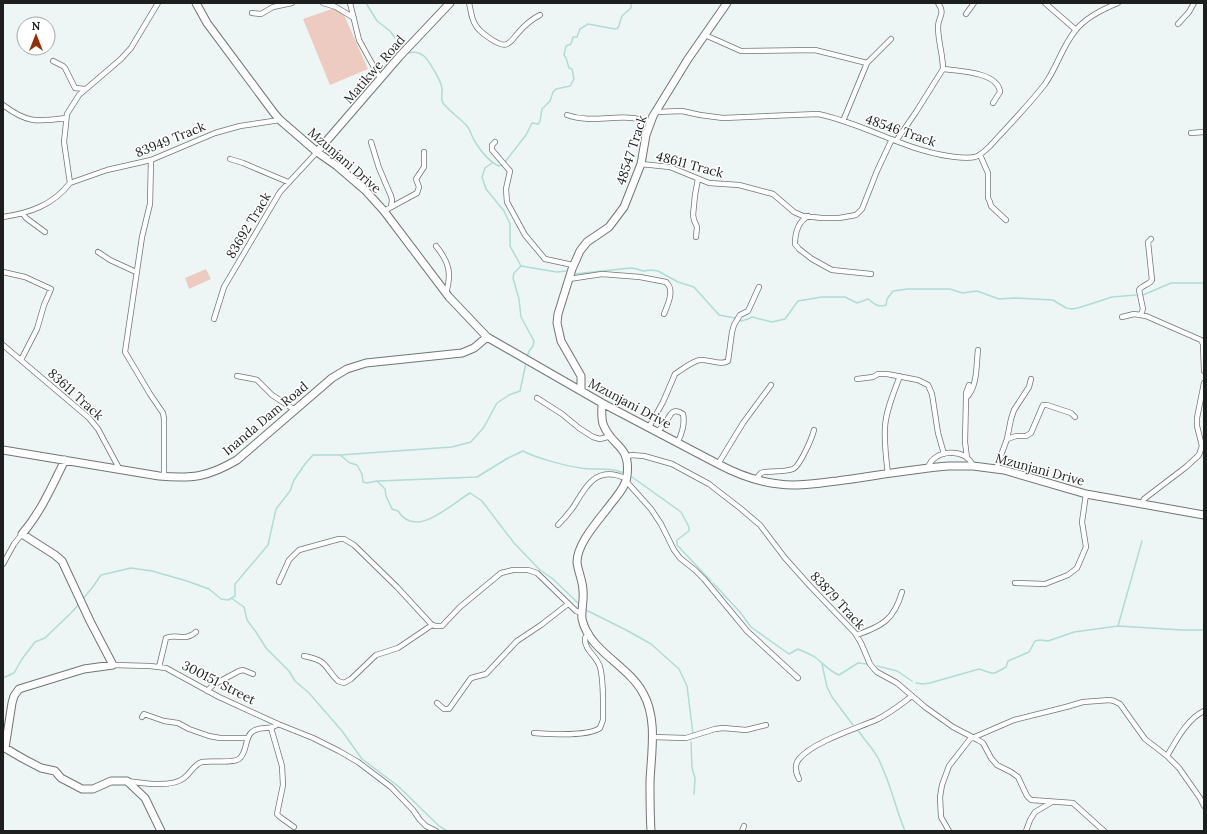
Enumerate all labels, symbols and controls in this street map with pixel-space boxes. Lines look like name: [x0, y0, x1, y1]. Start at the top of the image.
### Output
north arrow: [16, 16, 56, 56]
text: N: [32, 19, 41, 33]
street label: Matikwe Road: [340, 31, 409, 107]
street label: 48546 Track: [863, 110, 938, 151]
street label: 48547 Track: [612, 113, 651, 187]
street label: 83949 Track: [133, 118, 208, 161]
street label: Mzunjani Drive: [304, 124, 385, 197]
street label: 48611 Track: [654, 147, 725, 182]
street label: 83692 Track: [222, 189, 275, 261]
street label: 83611 Track: [44, 365, 107, 424]
street label: Mzunjani Drive: [585, 374, 674, 432]
street label: Inanda Dam Road: [219, 378, 312, 459]
street label: Mzunjani Drive: [993, 449, 1086, 490]
street label: 83879 Track: [807, 568, 869, 633]
street label: 300151 Street: [179, 657, 258, 708]

